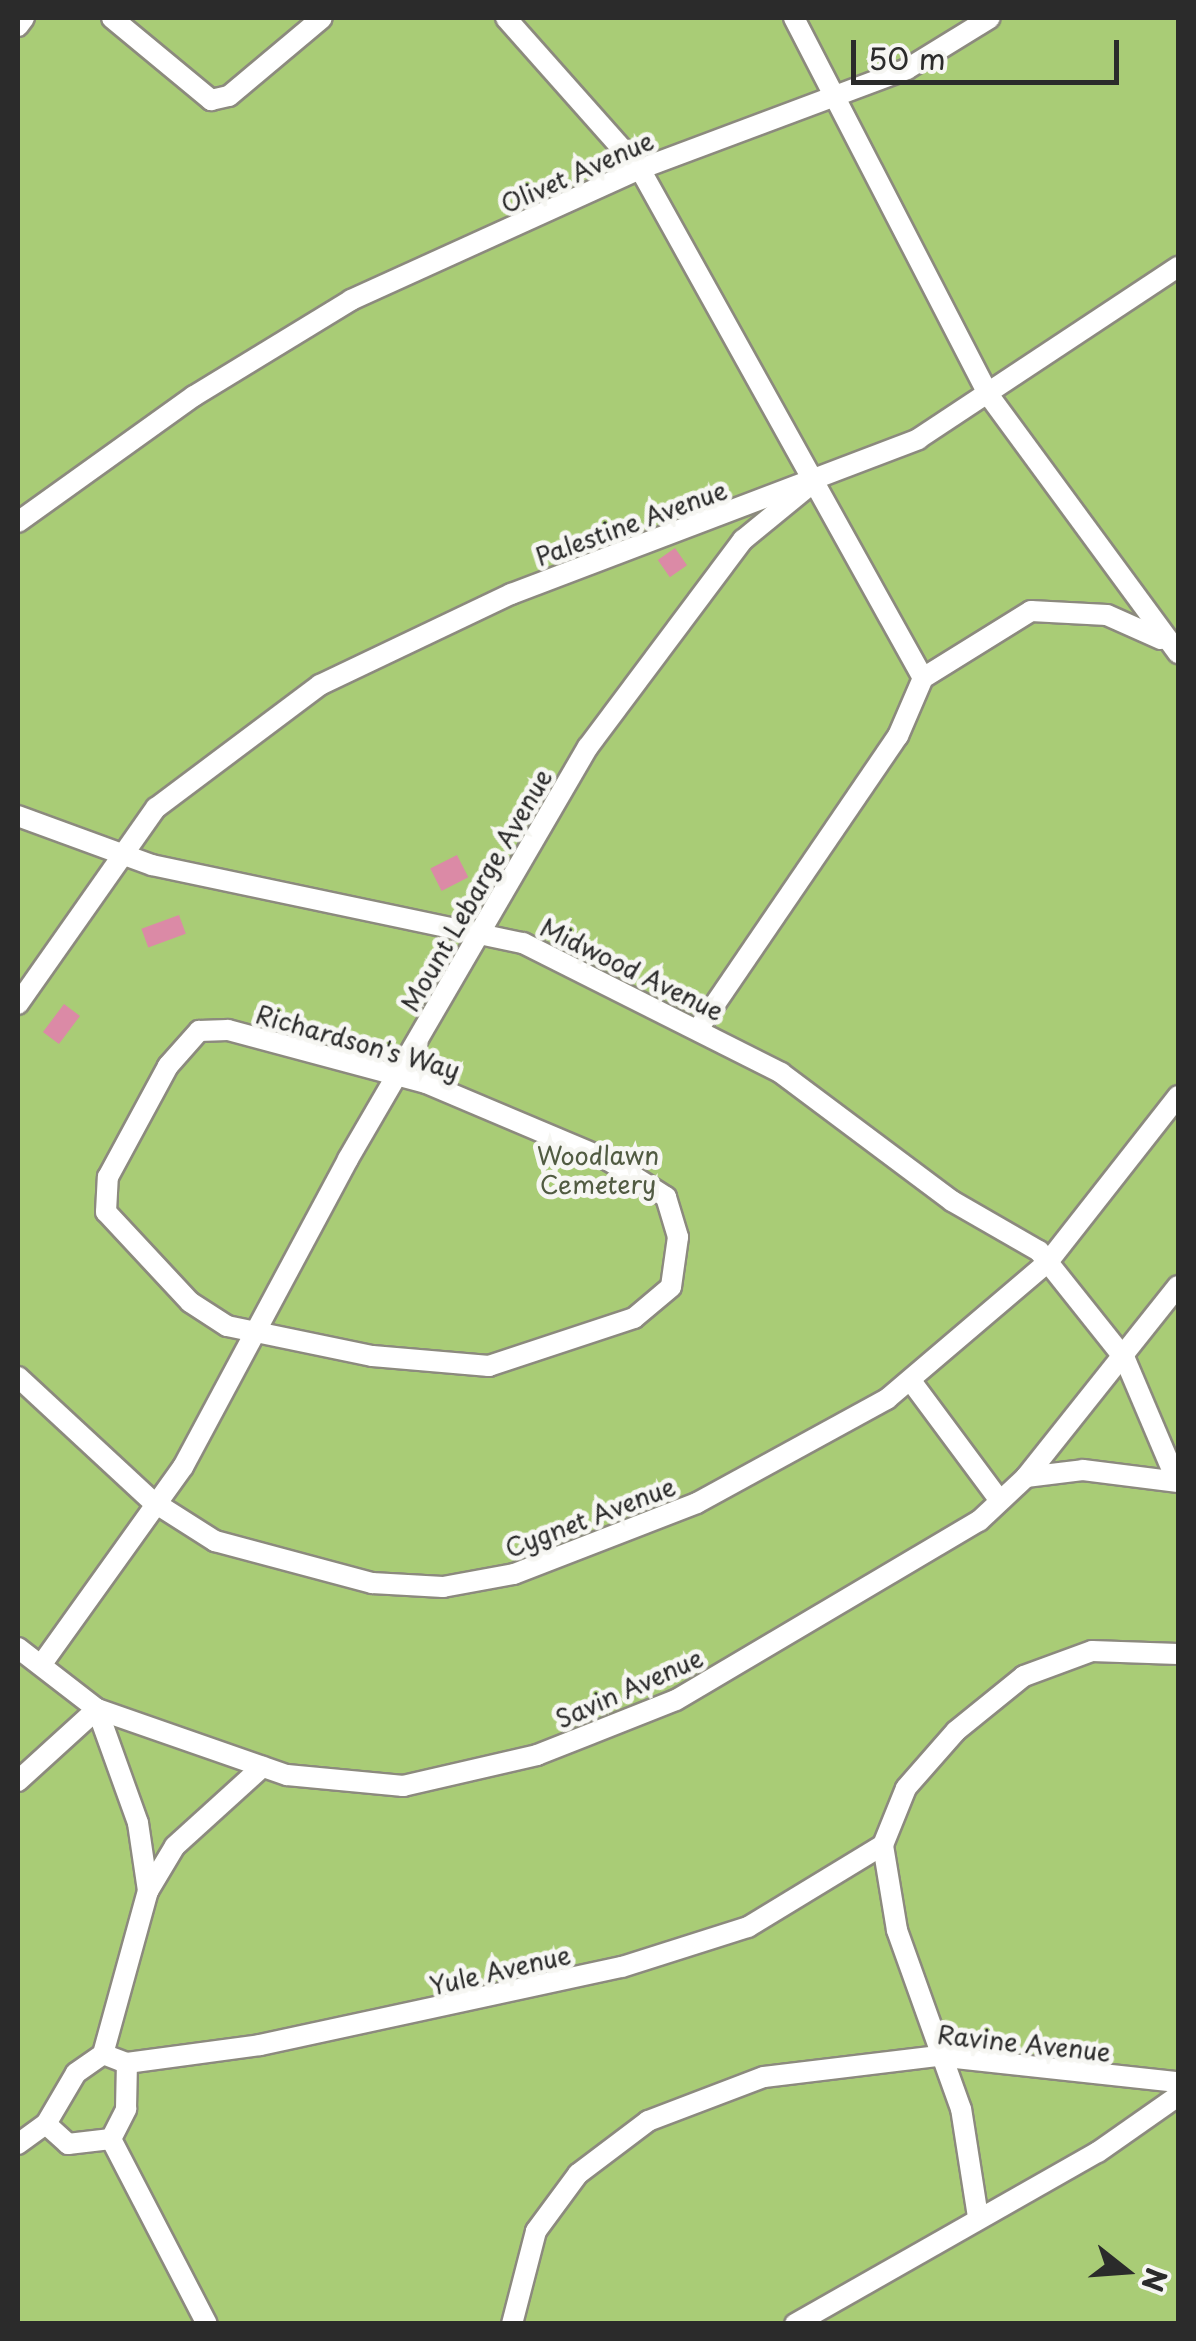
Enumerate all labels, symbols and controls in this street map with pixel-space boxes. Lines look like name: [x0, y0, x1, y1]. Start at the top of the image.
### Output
scale bar: [856, 20, 1124, 82]
text: 50 m: [868, 35, 946, 80]
street label: Olivet Avenue: [496, 125, 658, 219]
street label: Palestine Avenue: [531, 474, 731, 572]
street label: Mount Lebarge Avenue: [394, 764, 558, 1016]
street label: Midwood Avenue: [535, 912, 729, 1026]
street label: Richardson's Way: [252, 998, 464, 1086]
park label: Woodlawn Cemetery: [537, 1141, 659, 1200]
street label: Cygnet Avenue: [501, 1471, 679, 1563]
street label: Savin Avenue: [551, 1642, 707, 1734]
street label: Yule Avenue: [427, 1939, 573, 2001]
street label: Ravine Avenue: [935, 2019, 1113, 2067]
north arrow: [1076, 2221, 1176, 2321]
text: N: [1131, 2263, 1179, 2297]

